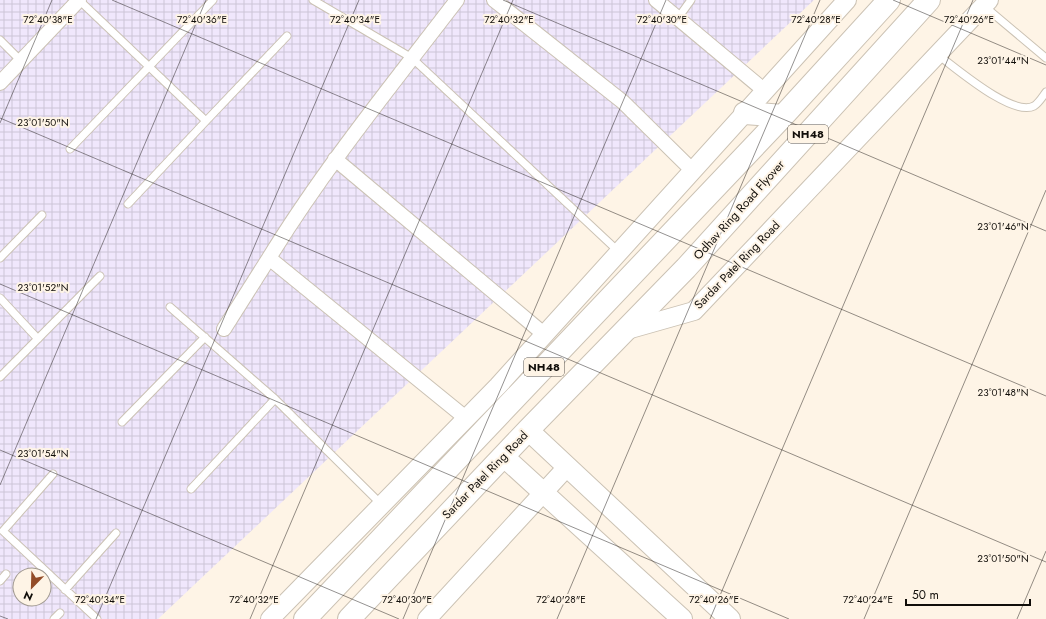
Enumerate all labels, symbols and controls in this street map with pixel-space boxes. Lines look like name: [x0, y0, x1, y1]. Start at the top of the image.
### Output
text: 72°40'38"E: [23, 12, 73, 27]
text: 72°40'36"E: [177, 12, 227, 27]
text: 72°40'34"E: [330, 12, 380, 27]
text: 72°40'32"E: [484, 12, 534, 27]
text: 72°40'30"E: [637, 12, 687, 27]
text: 72°40'28"E: [791, 12, 841, 27]
text: 72°40'26"E: [944, 12, 994, 27]
text: 23°01'44"N: [977, 53, 1029, 68]
text: 23°01'50"N: [17, 115, 69, 130]
road number: NH48: [788, 125, 828, 143]
street label: Odhav Ring Road Flyover: [689, 155, 789, 264]
street label: Sardar Patel Ring Road: [690, 217, 784, 313]
text: 23°01'46"N: [977, 219, 1029, 234]
text: 23°01'52"N: [17, 280, 69, 295]
road number: NH48: [524, 358, 564, 376]
text: 23°01'48"N: [978, 385, 1028, 400]
street label: Sardar Patel Ring Road: [438, 427, 532, 523]
text: 23°01'54"N: [17, 446, 69, 461]
text: 23°01'50"N: [977, 551, 1029, 566]
north arrow: [12, 567, 52, 607]
scale bar: [906, 581, 1030, 607]
text: 50 m: [912, 586, 939, 604]
text: N: [21, 587, 35, 605]
text: 72°40'34"E: [75, 592, 125, 607]
text: 72°40'32"E: [229, 592, 279, 607]
text: 72°40'30"E: [382, 592, 432, 607]
text: 72°40'28"E: [536, 592, 586, 607]
text: 72°40'26"E: [689, 592, 739, 607]
text: 72°40'24"E: [843, 592, 893, 607]

